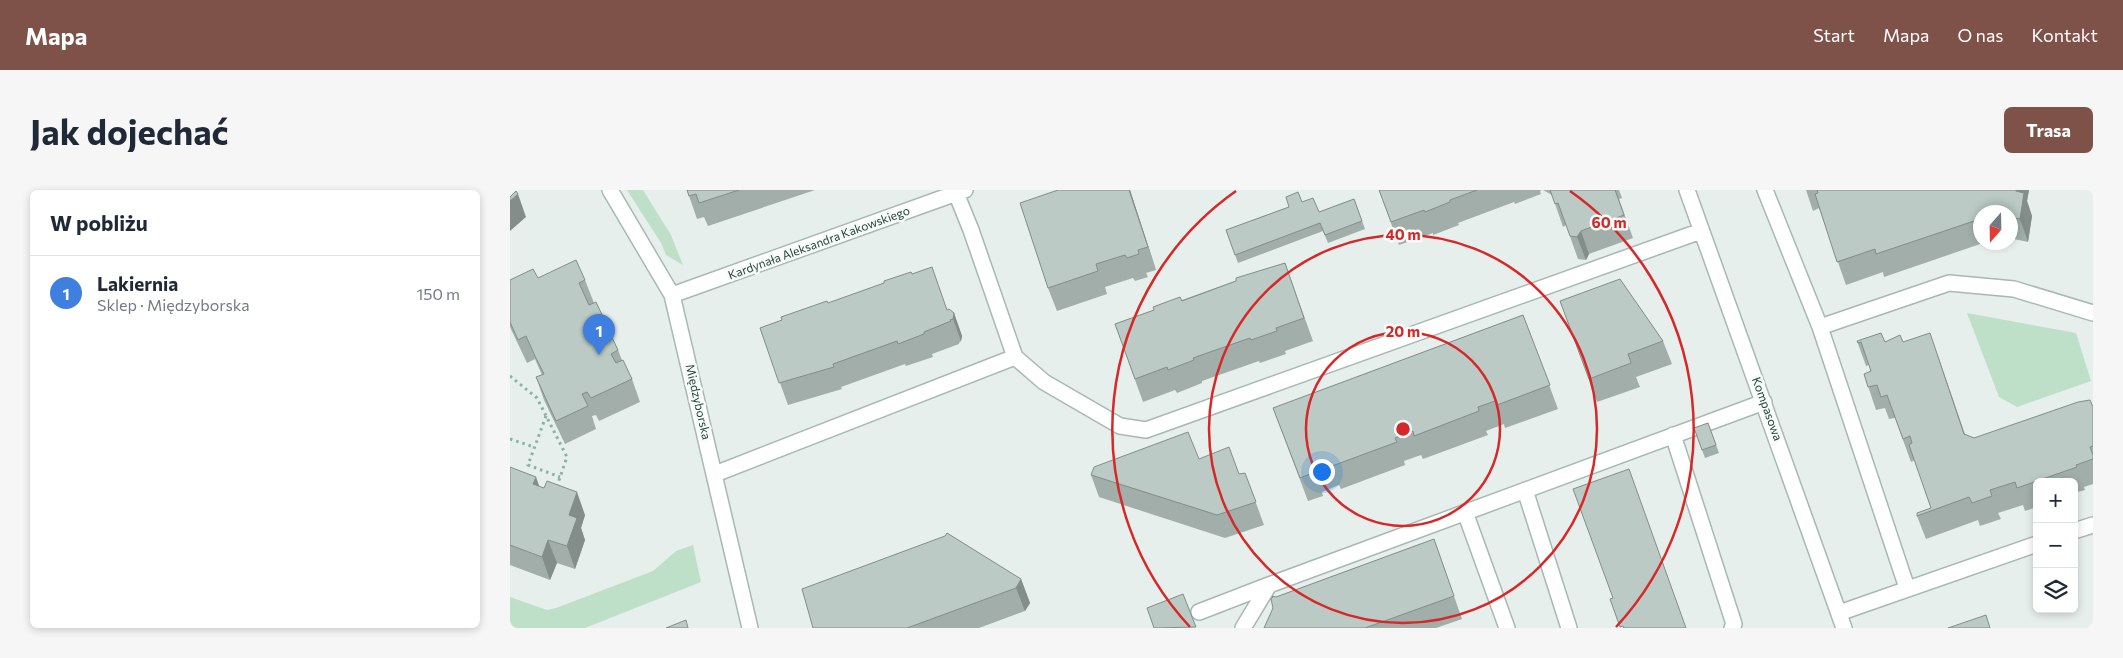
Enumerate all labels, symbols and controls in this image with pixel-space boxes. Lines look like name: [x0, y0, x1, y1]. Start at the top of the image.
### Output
text: Mapa: [25, 21, 87, 50]
text: Start: [1813, 24, 1855, 46]
text: Mapa: [1883, 24, 1929, 46]
text: O nas: [1957, 24, 2004, 46]
text: Kontakt: [2032, 24, 2098, 46]
button: Trasa: [2004, 107, 2093, 153]
text: Jak dojechać: [30, 109, 229, 152]
street label: Kardynała Aleksandra Kakowskiego: [726, 203, 911, 282]
north arrow: [1973, 205, 2018, 250]
text: W pobliżu: [50, 210, 148, 235]
text: 60 m: [1591, 213, 1627, 231]
text: 40 m: [1385, 225, 1421, 243]
text: Lakiernia: [97, 272, 178, 295]
text: 1: [62, 284, 70, 303]
text: 150 m: [417, 284, 460, 303]
text: Sklep · Międzyborska: [97, 295, 250, 314]
pin: 1: [583, 314, 615, 355]
text: 20 m: [1386, 322, 1420, 340]
street label: Międzyborska: [683, 363, 714, 441]
street label: Kompasowa: [1750, 375, 1786, 442]
centre of rings: [1394, 420, 1412, 438]
your location: [1309, 459, 1335, 485]
map controls: [2033, 478, 2078, 613]
button: +: [2033, 478, 2078, 523]
button: −: [2033, 523, 2078, 568]
button: layers: [2033, 568, 2078, 613]

